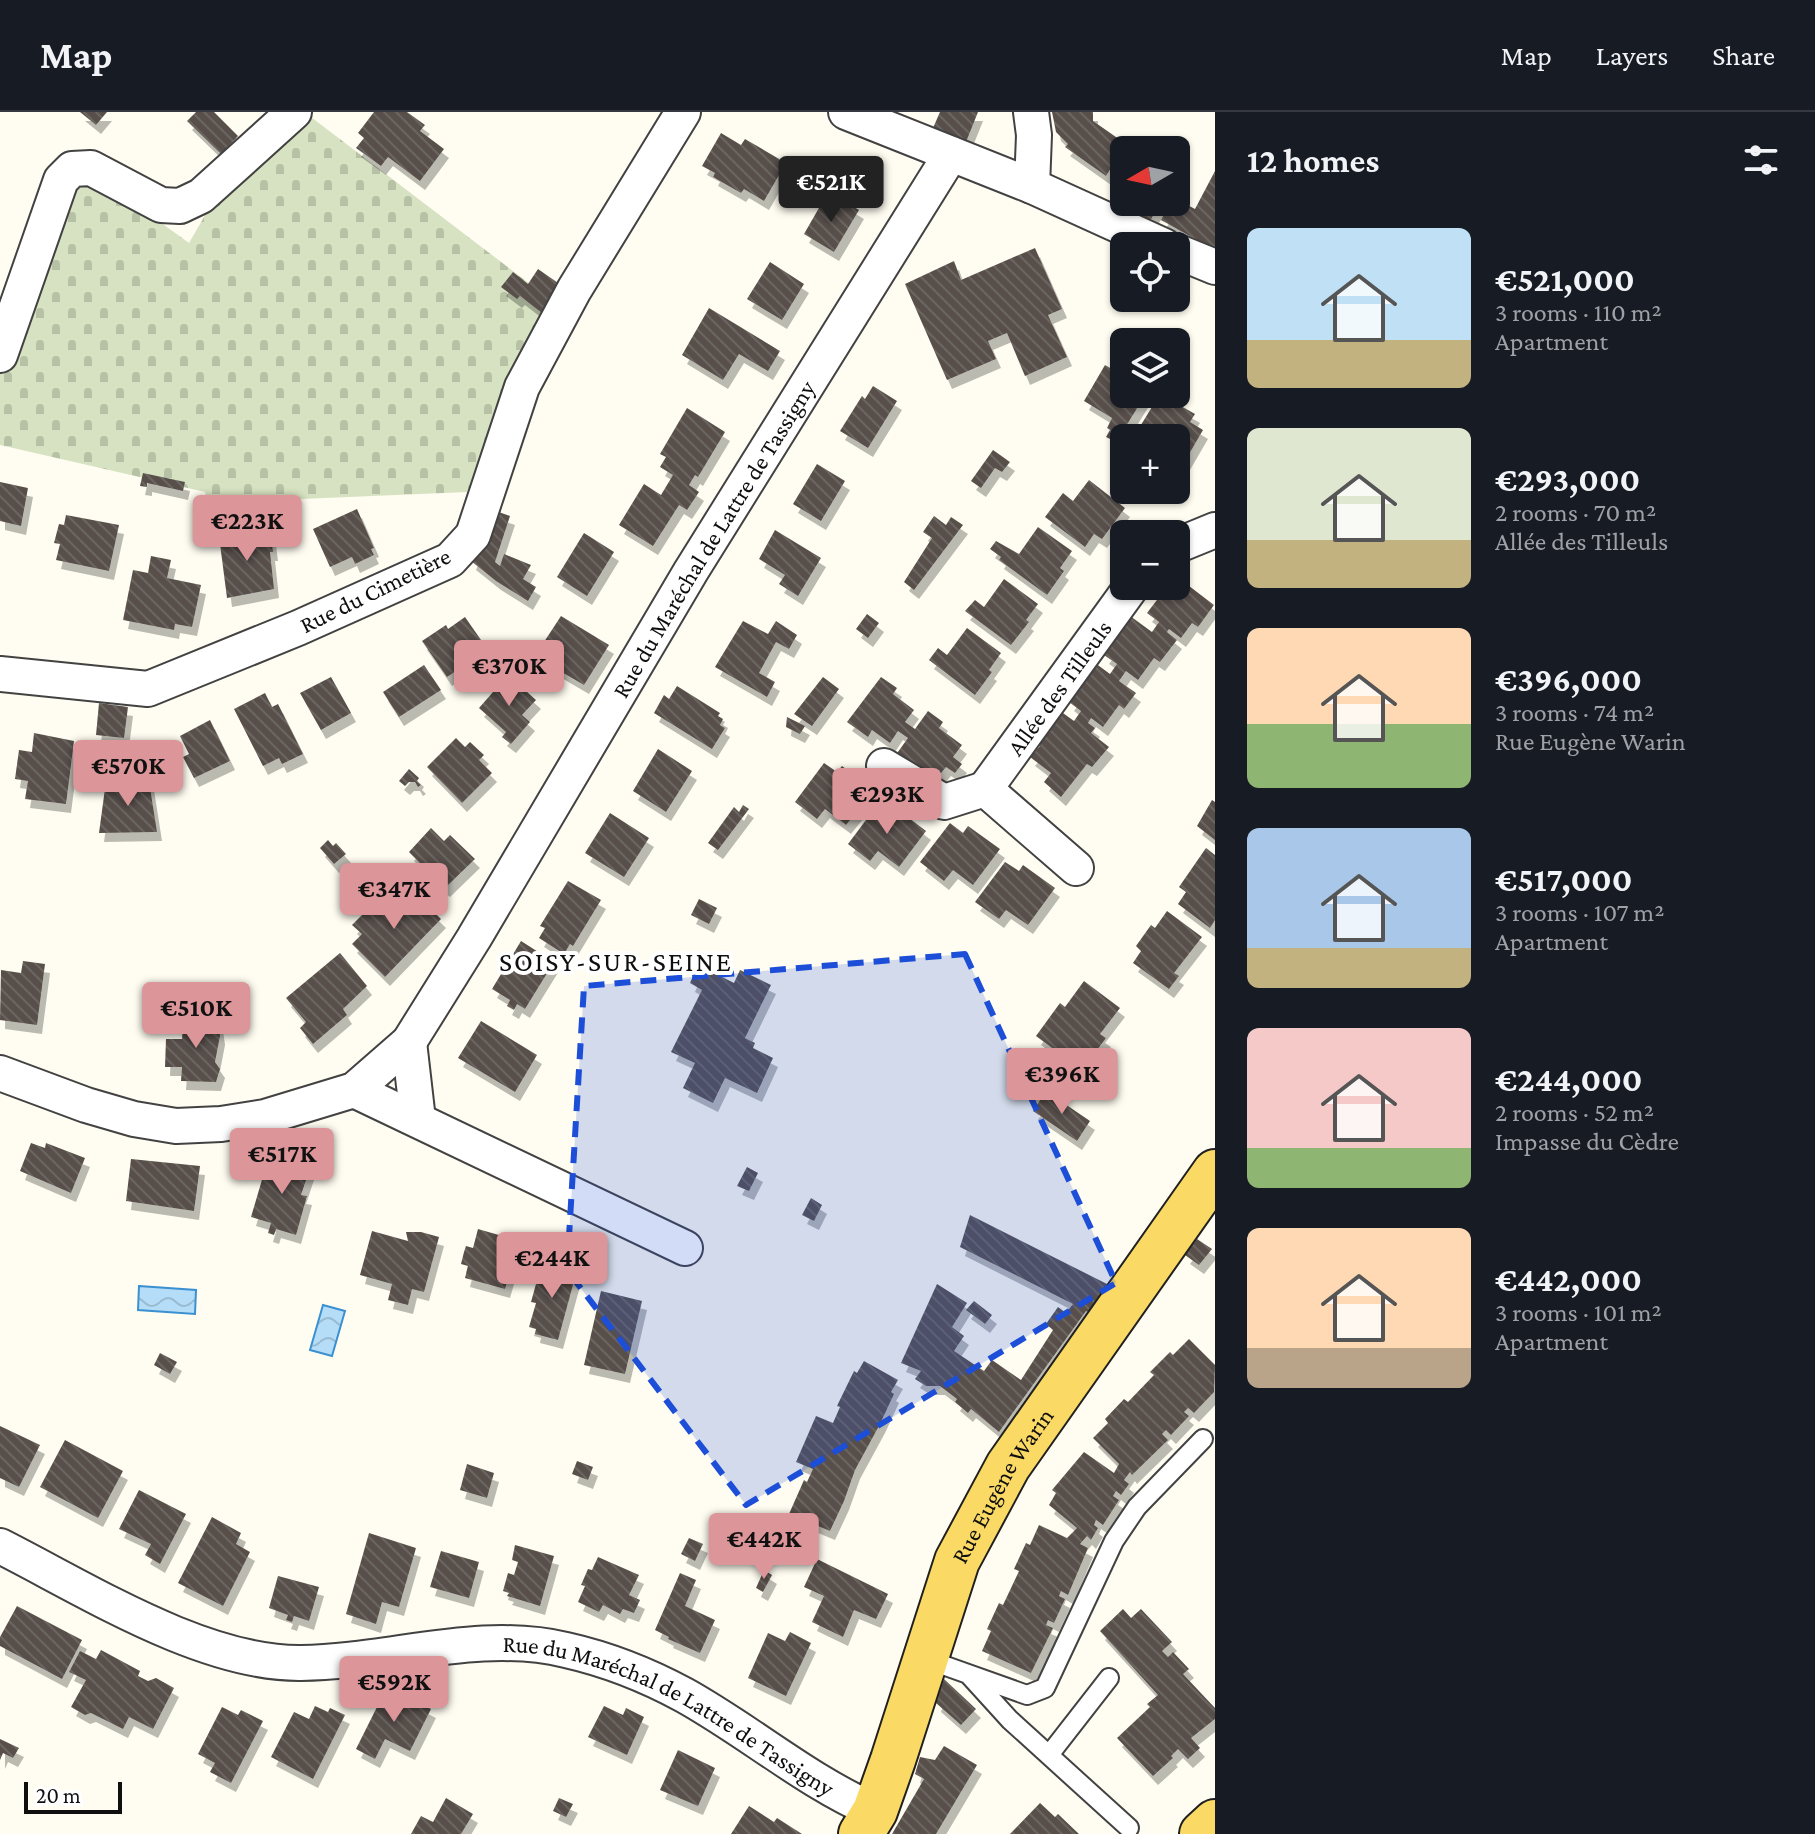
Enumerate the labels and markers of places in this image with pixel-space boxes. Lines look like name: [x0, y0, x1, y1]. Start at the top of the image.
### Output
pin: €521K: [775, 156, 887, 224]
pin: €223K: [191, 495, 303, 563]
pin: €370K: [453, 640, 565, 708]
pin: €570K: [72, 740, 184, 808]
pin: €293K: [831, 768, 943, 836]
pin: €347K: [338, 863, 450, 931]
pin: €510K: [140, 982, 252, 1050]
pin: €396K: [1006, 1048, 1118, 1116]
pin: €517K: [226, 1128, 338, 1196]
pin: €244K: [496, 1232, 608, 1300]
pin: €442K: [708, 1513, 820, 1581]
pin: €592K: [338, 1656, 450, 1724]

